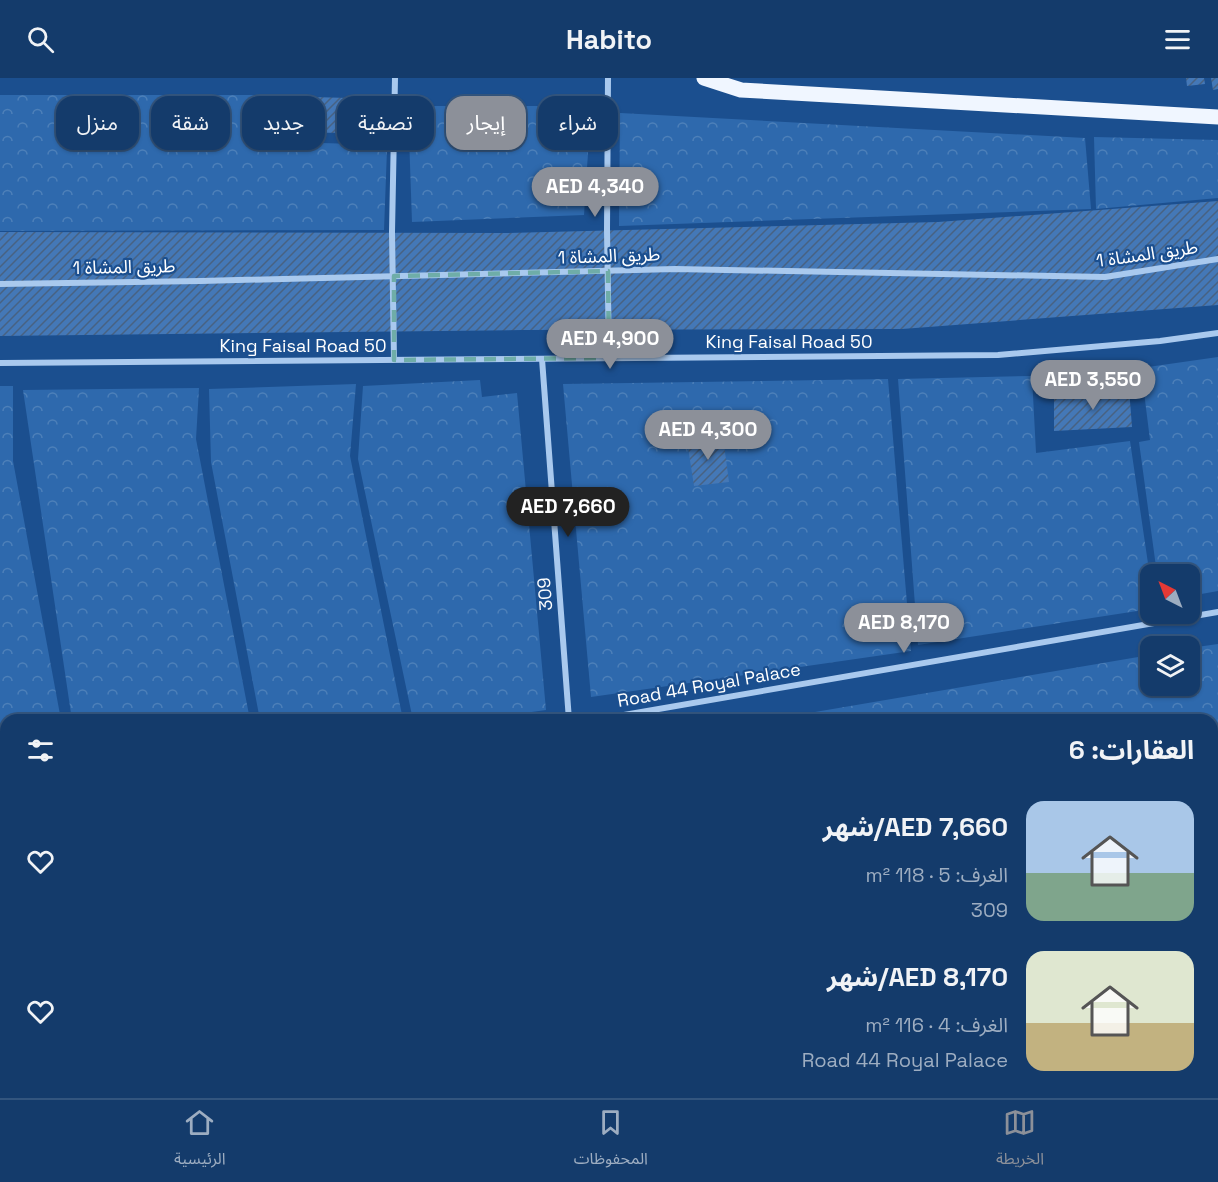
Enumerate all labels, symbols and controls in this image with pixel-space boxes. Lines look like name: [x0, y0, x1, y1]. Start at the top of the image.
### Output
text: Habito: [566, 22, 652, 57]
icon: search: [24, 23, 57, 56]
icon: menu: [1161, 23, 1194, 56]
chip: منزل: [56, 96, 139, 150]
chip: شقة: [151, 96, 230, 150]
chip: جديد: [242, 96, 325, 150]
chip: تصفية: [337, 96, 434, 150]
chip: إيجار: [446, 96, 526, 150]
chip: شراء: [538, 96, 618, 150]
pin: AED 4,340: [526, 167, 664, 218]
text: AED 4,340: [546, 173, 644, 199]
street label: طريق المشاة 1: [1094, 235, 1199, 272]
street label: طريق المشاة 1: [557, 242, 661, 269]
street label: طريق المشاة 1: [72, 254, 176, 279]
pin: AED 4,900: [541, 319, 679, 370]
text: AED 4,900: [561, 325, 660, 351]
street label: King Faisal Road 50: [706, 330, 872, 353]
street label: King Faisal Road 50: [220, 334, 386, 357]
pin: AED 3,550: [1024, 360, 1162, 411]
text: AED 3,550: [1044, 366, 1142, 392]
pin: AED 4,300: [639, 410, 777, 461]
text: AED 4,300: [659, 416, 757, 442]
pin: AED 7,660: [499, 487, 637, 538]
text: AED 7,660: [520, 493, 616, 519]
north arrow: [1140, 564, 1200, 624]
map controls: [1140, 564, 1200, 696]
street label: 309: [532, 577, 557, 612]
pin: AED 8,170: [835, 603, 973, 654]
text: AED 8,170: [858, 609, 950, 635]
button: layers: [1140, 636, 1200, 696]
street label: Road 44 Royal Palace: [615, 657, 802, 712]
text: العقارات: 6: [1069, 733, 1194, 767]
icon: filters: [24, 734, 57, 767]
text: AED 7,660/شهر: [823, 810, 1008, 844]
icon: home: [1074, 825, 1146, 897]
icon: heart: [24, 845, 57, 878]
text: الغرف: 5 · 118 m²: [866, 862, 1008, 888]
text: 309: [971, 897, 1008, 923]
text: AED 8,170/شهر: [827, 960, 1008, 994]
icon: home: [1074, 975, 1146, 1047]
icon: heart: [24, 995, 57, 1028]
text: الغرف: 4 · 116 m²: [865, 1012, 1008, 1038]
text: Road 44 Royal Palace: [802, 1047, 1008, 1073]
tab: الرئيسية: [174, 1106, 226, 1176]
tab: المحفوظات: [574, 1106, 648, 1176]
tab: الخريطة: [996, 1106, 1044, 1176]

